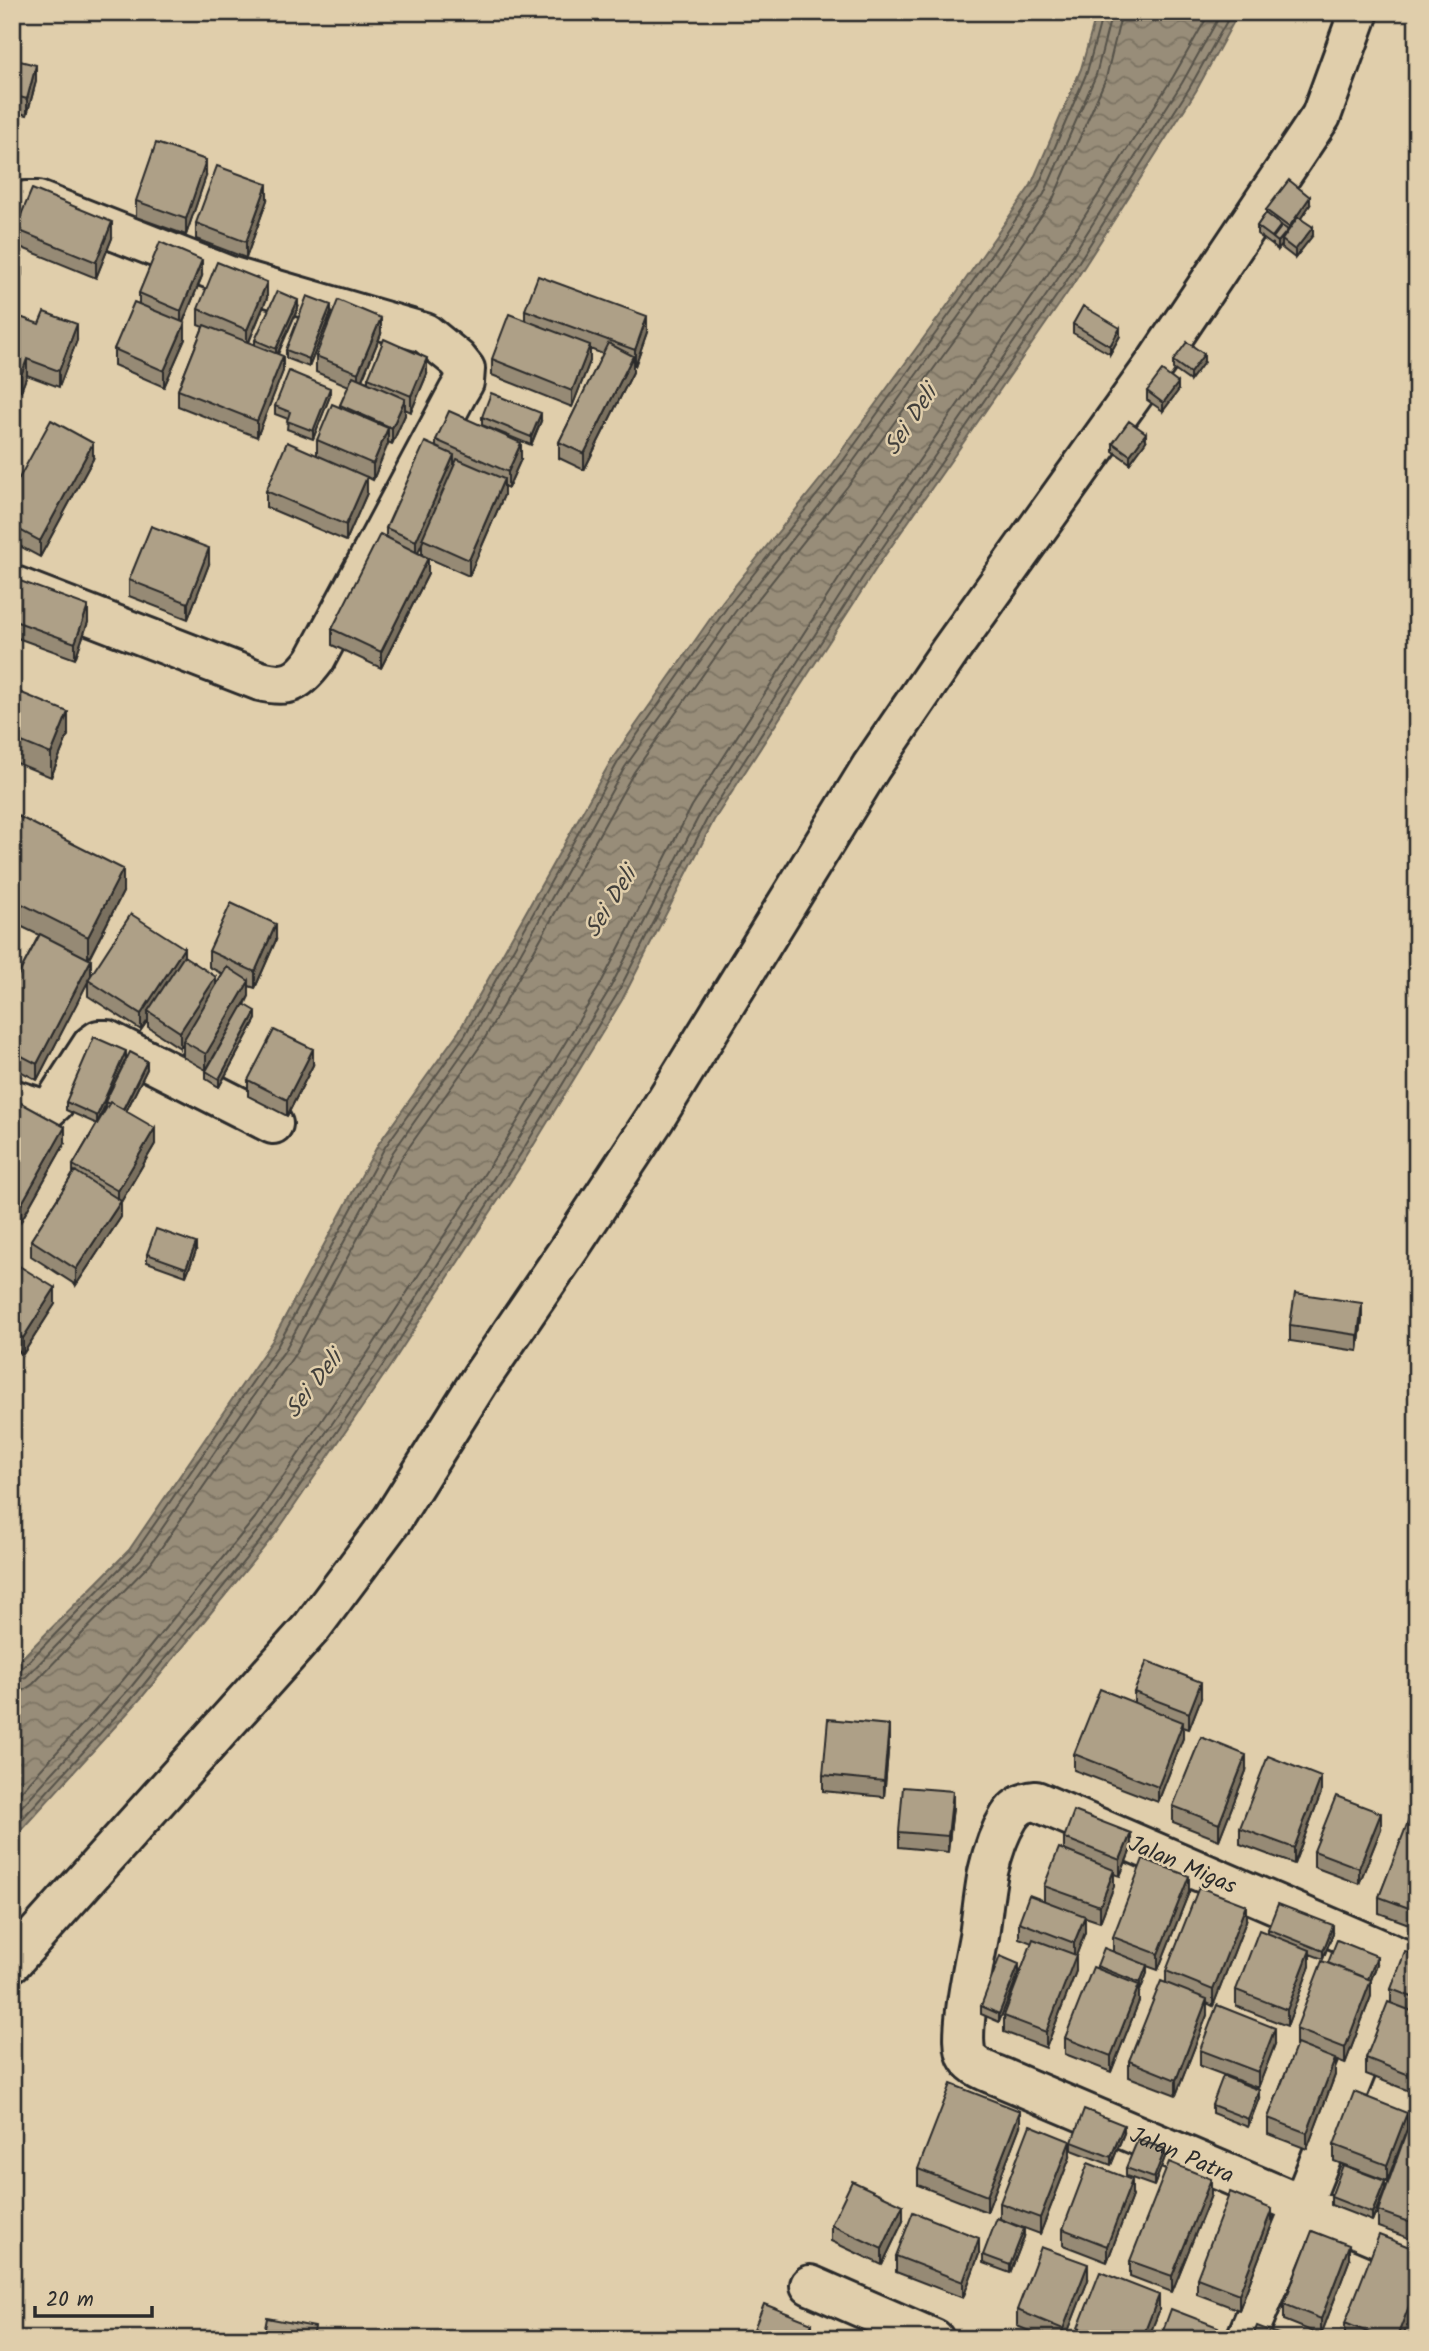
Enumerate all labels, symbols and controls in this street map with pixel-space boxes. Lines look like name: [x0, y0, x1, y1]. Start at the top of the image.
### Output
water label: Sei Deli: [874, 374, 951, 464]
water label: Sei Deli: [574, 855, 651, 946]
water label: Sei Deli: [275, 1339, 356, 1427]
street label: Jalan Migas: [1122, 1827, 1242, 1905]
street label: Jalan Patra: [1124, 2118, 1239, 2194]
scale bar: [35, 2274, 152, 2318]
text: 20 m: [46, 2284, 94, 2317]

